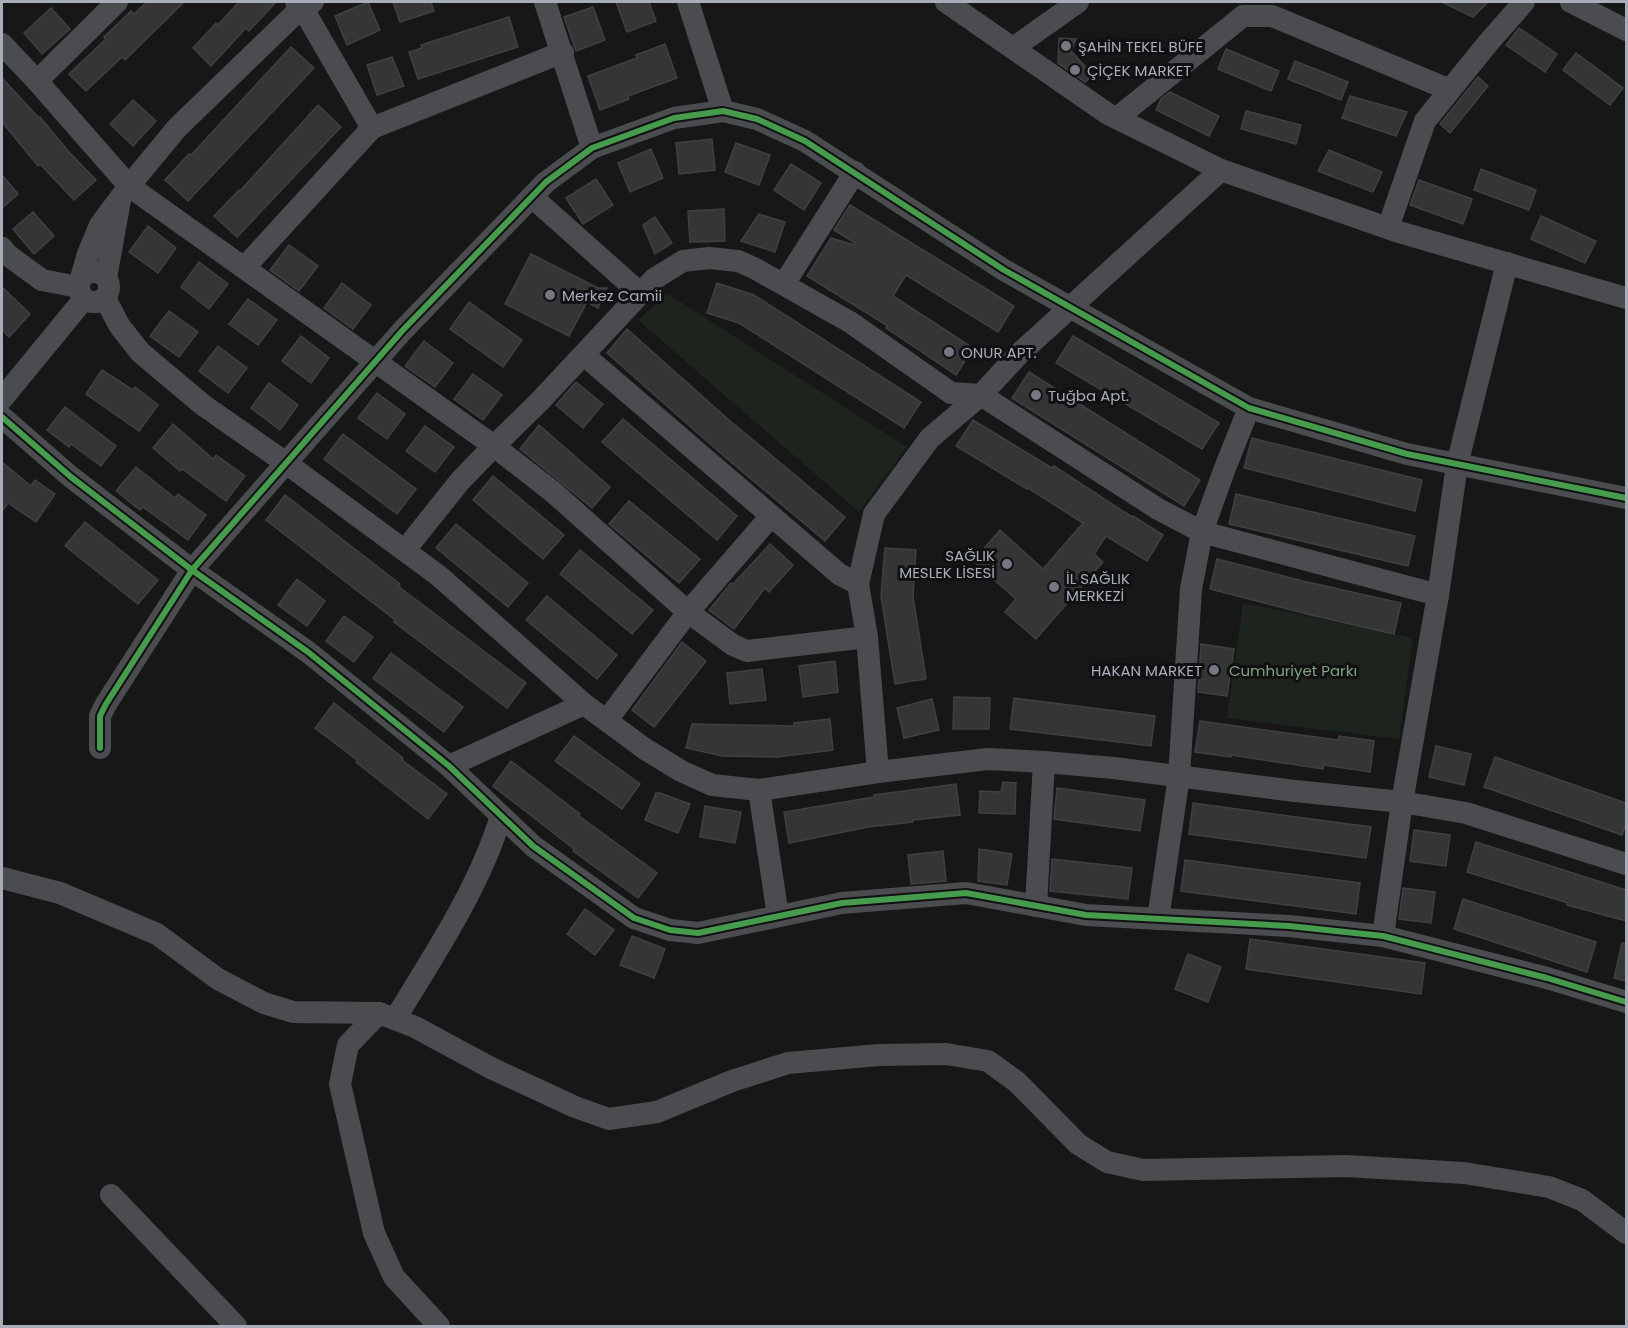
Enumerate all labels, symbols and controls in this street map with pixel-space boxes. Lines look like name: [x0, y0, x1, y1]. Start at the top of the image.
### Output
place label: ŞAHİN TEKEL BÜFE: [1078, 36, 1203, 57]
marker: ŞAHİN TEKEL BÜFE: [1059, 39, 1073, 53]
place label: ÇİÇEK MARKET: [1087, 60, 1191, 81]
marker: ÇİÇEK MARKET: [1068, 63, 1082, 77]
place label: Merkez Camii: [562, 285, 662, 306]
marker: Merkez Camii: [543, 288, 557, 302]
place label: ONUR APT.: [961, 342, 1037, 363]
marker: ONUR APT.: [942, 345, 956, 359]
place label: Tuğba Apt.: [1048, 385, 1129, 406]
marker: Tuğba Apt.: [1029, 388, 1043, 402]
place label: SAĞLIK MESLEK LİSESİ: [899, 545, 995, 583]
marker: SAĞLIK MESLEK LİSESİ: [1000, 557, 1014, 571]
place label: İL SAĞLIK MERKEZİ: [1066, 568, 1130, 606]
marker: İL SAĞLIK MERKEZİ: [1047, 580, 1061, 594]
place label: HAKAN MARKET: [1091, 660, 1202, 681]
park label: Cumhuriyet Parkı: [1229, 660, 1357, 681]
marker: HAKAN MARKET: [1207, 663, 1221, 677]

